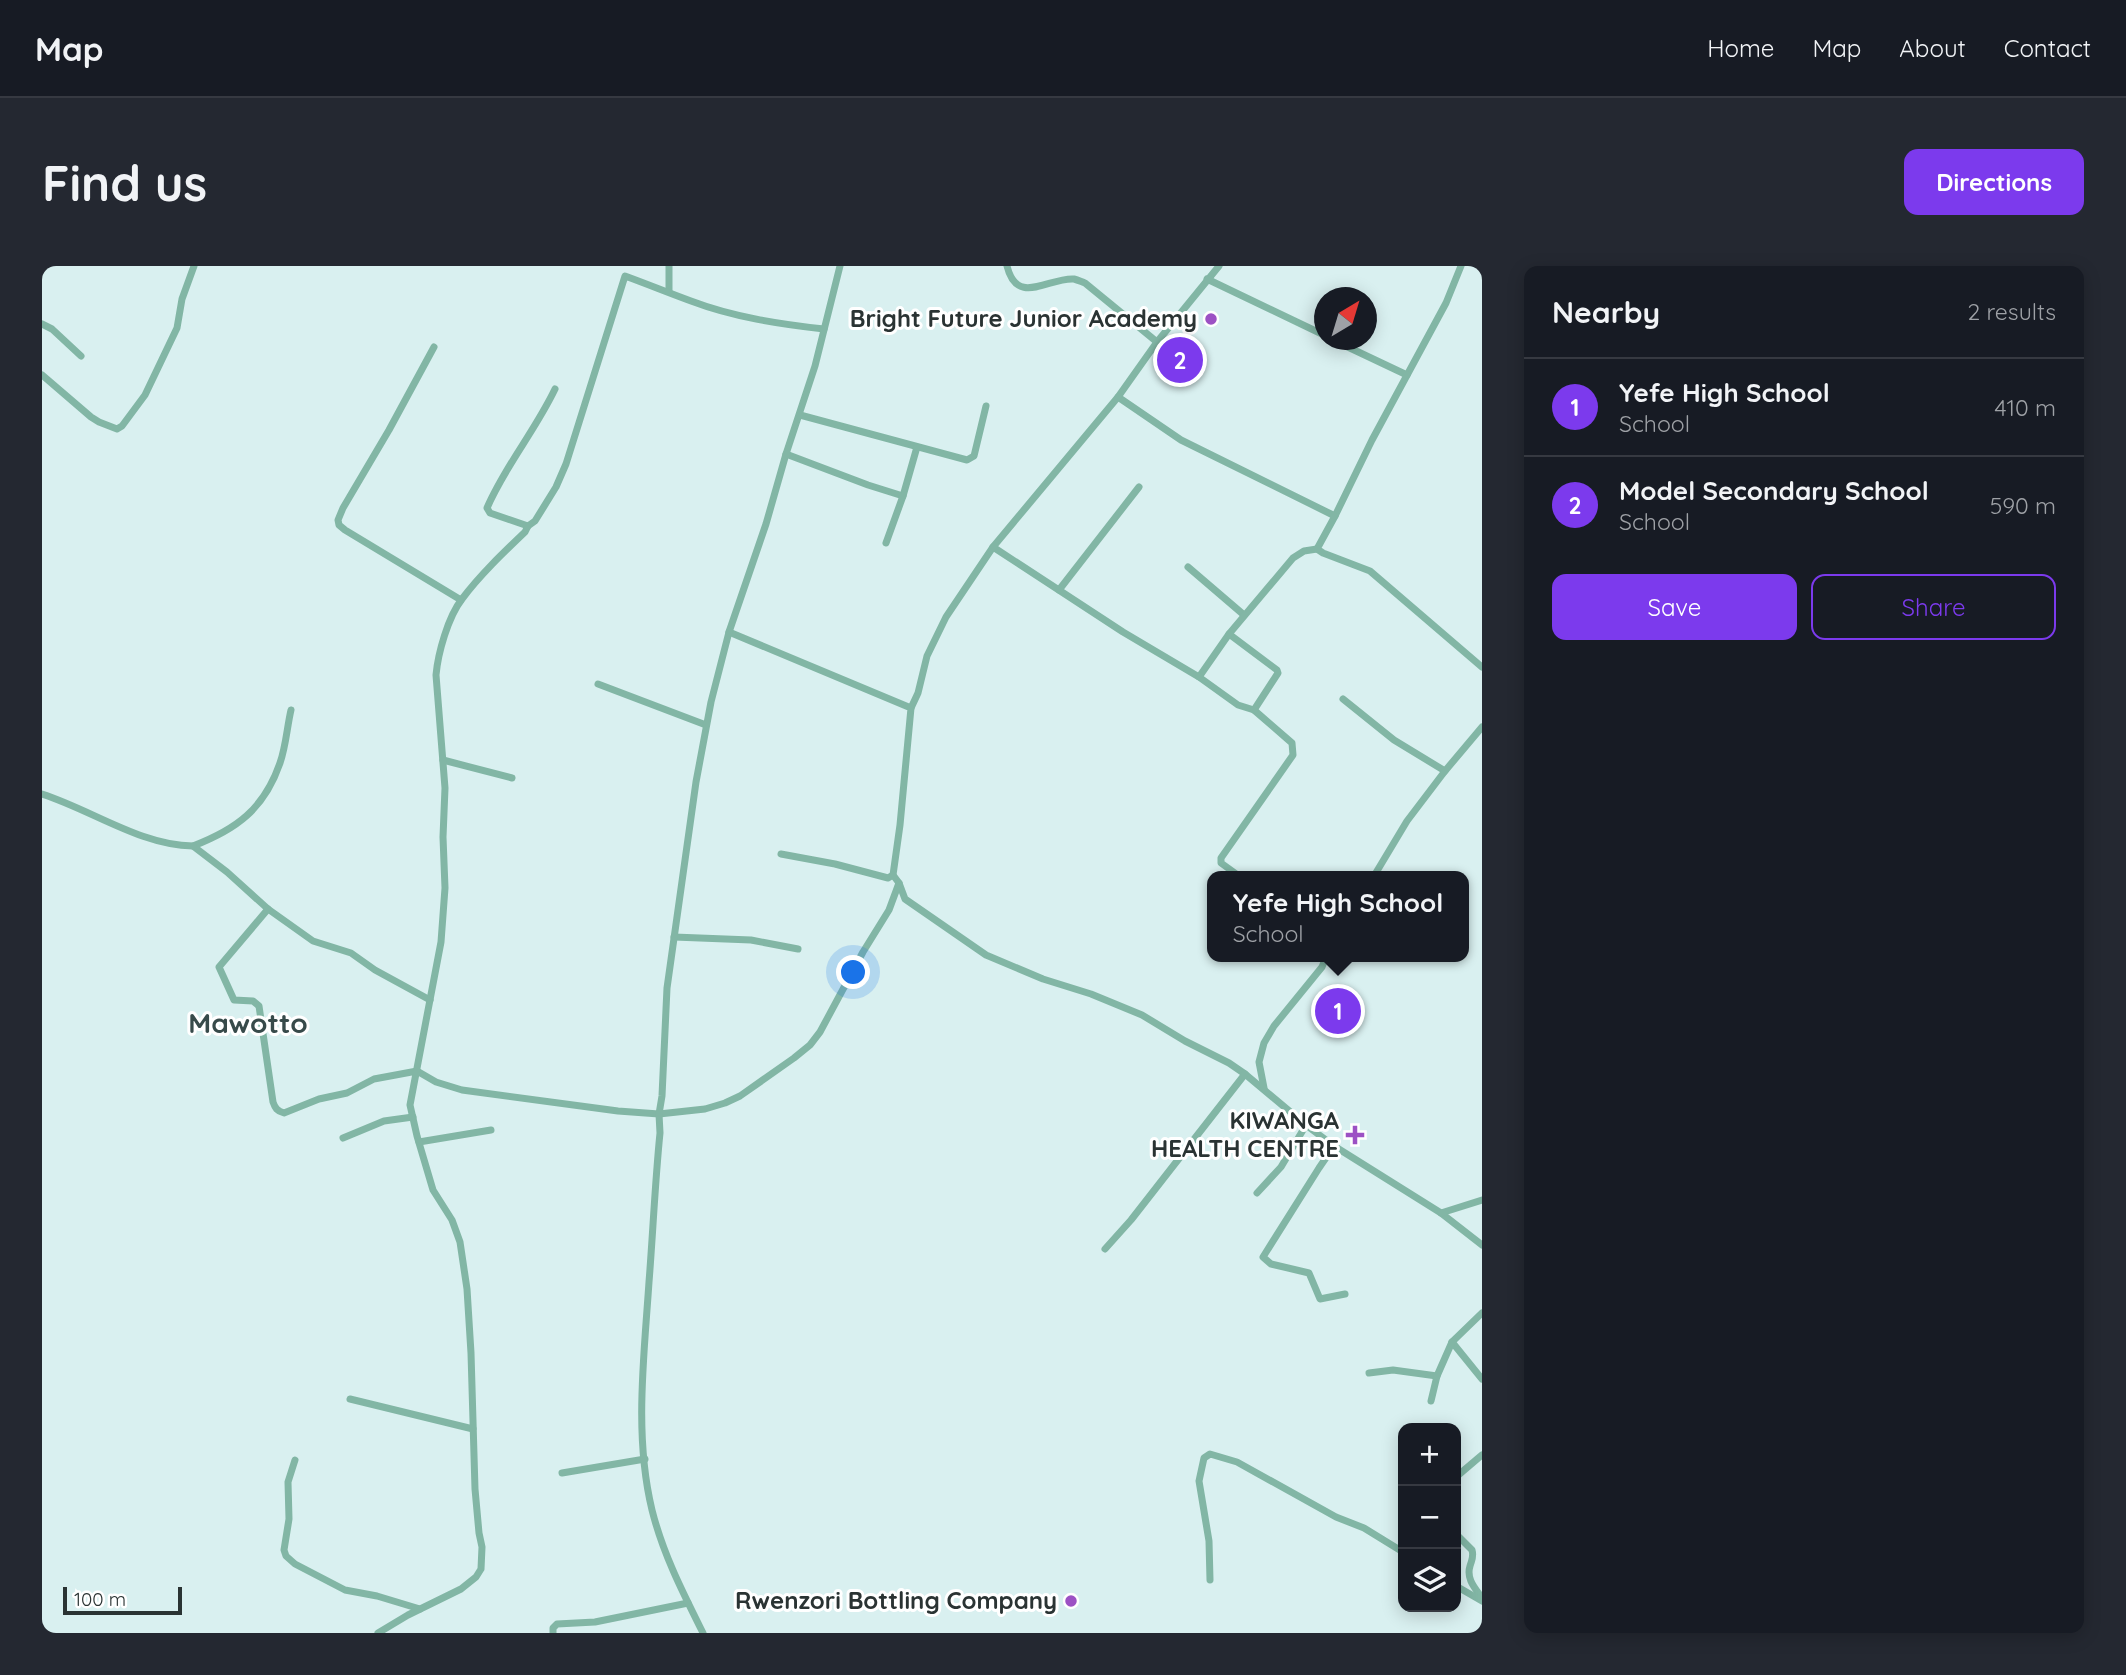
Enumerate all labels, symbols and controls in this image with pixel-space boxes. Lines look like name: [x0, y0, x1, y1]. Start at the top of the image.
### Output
text: Map: [35, 28, 103, 69]
text: Home: [1707, 33, 1774, 63]
text: Map: [1812, 33, 1861, 63]
text: About: [1899, 33, 1966, 63]
text: Contact: [2004, 33, 2091, 63]
button: Directions: [1904, 149, 2084, 215]
text: Find us: [42, 152, 207, 213]
north arrow: [1314, 287, 1377, 350]
text: Nearby: [1552, 293, 1660, 331]
text: 2 results: [1967, 297, 2056, 326]
place label: Bright Future Junior Academy: [850, 303, 1197, 333]
marker: Bright Future Junior Academy: [1203, 311, 1219, 327]
pin: 2: [1157, 334, 1203, 386]
text: Yefe High School: [1619, 376, 1830, 409]
text: 1: [1571, 393, 1579, 422]
text: 410 m: [1995, 393, 2056, 422]
text: School: [1619, 409, 1690, 438]
text: Model Secondary School: [1619, 474, 1929, 507]
text: 2: [1568, 491, 1582, 520]
text: 590 m: [1990, 491, 2056, 520]
text: School: [1619, 507, 1690, 536]
button: Save: [1552, 574, 1797, 640]
button: Share: [1811, 574, 2056, 640]
popup: [1207, 871, 1469, 962]
text: Yefe High School: [1233, 886, 1443, 919]
text: School: [1233, 919, 1304, 948]
your location: [836, 955, 870, 989]
pin: 1: [1315, 985, 1361, 1037]
district label: Mawotto: [188, 1005, 308, 1040]
place label: KIWANGA HEALTH CENTRE: [1151, 1105, 1340, 1163]
marker: KIWANGA HEALTH CENTRE: [1345, 1125, 1365, 1145]
map controls: [1398, 1423, 1461, 1612]
button: +: [1398, 1423, 1461, 1486]
button: −: [1398, 1486, 1461, 1549]
button: layers: [1398, 1549, 1461, 1612]
scale bar: [63, 1584, 182, 1616]
place label: Rwenzori Bottling Company: [735, 1585, 1057, 1615]
text: 100 m: [74, 1587, 126, 1611]
marker: Rwenzori Bottling Company: [1063, 1593, 1079, 1609]

